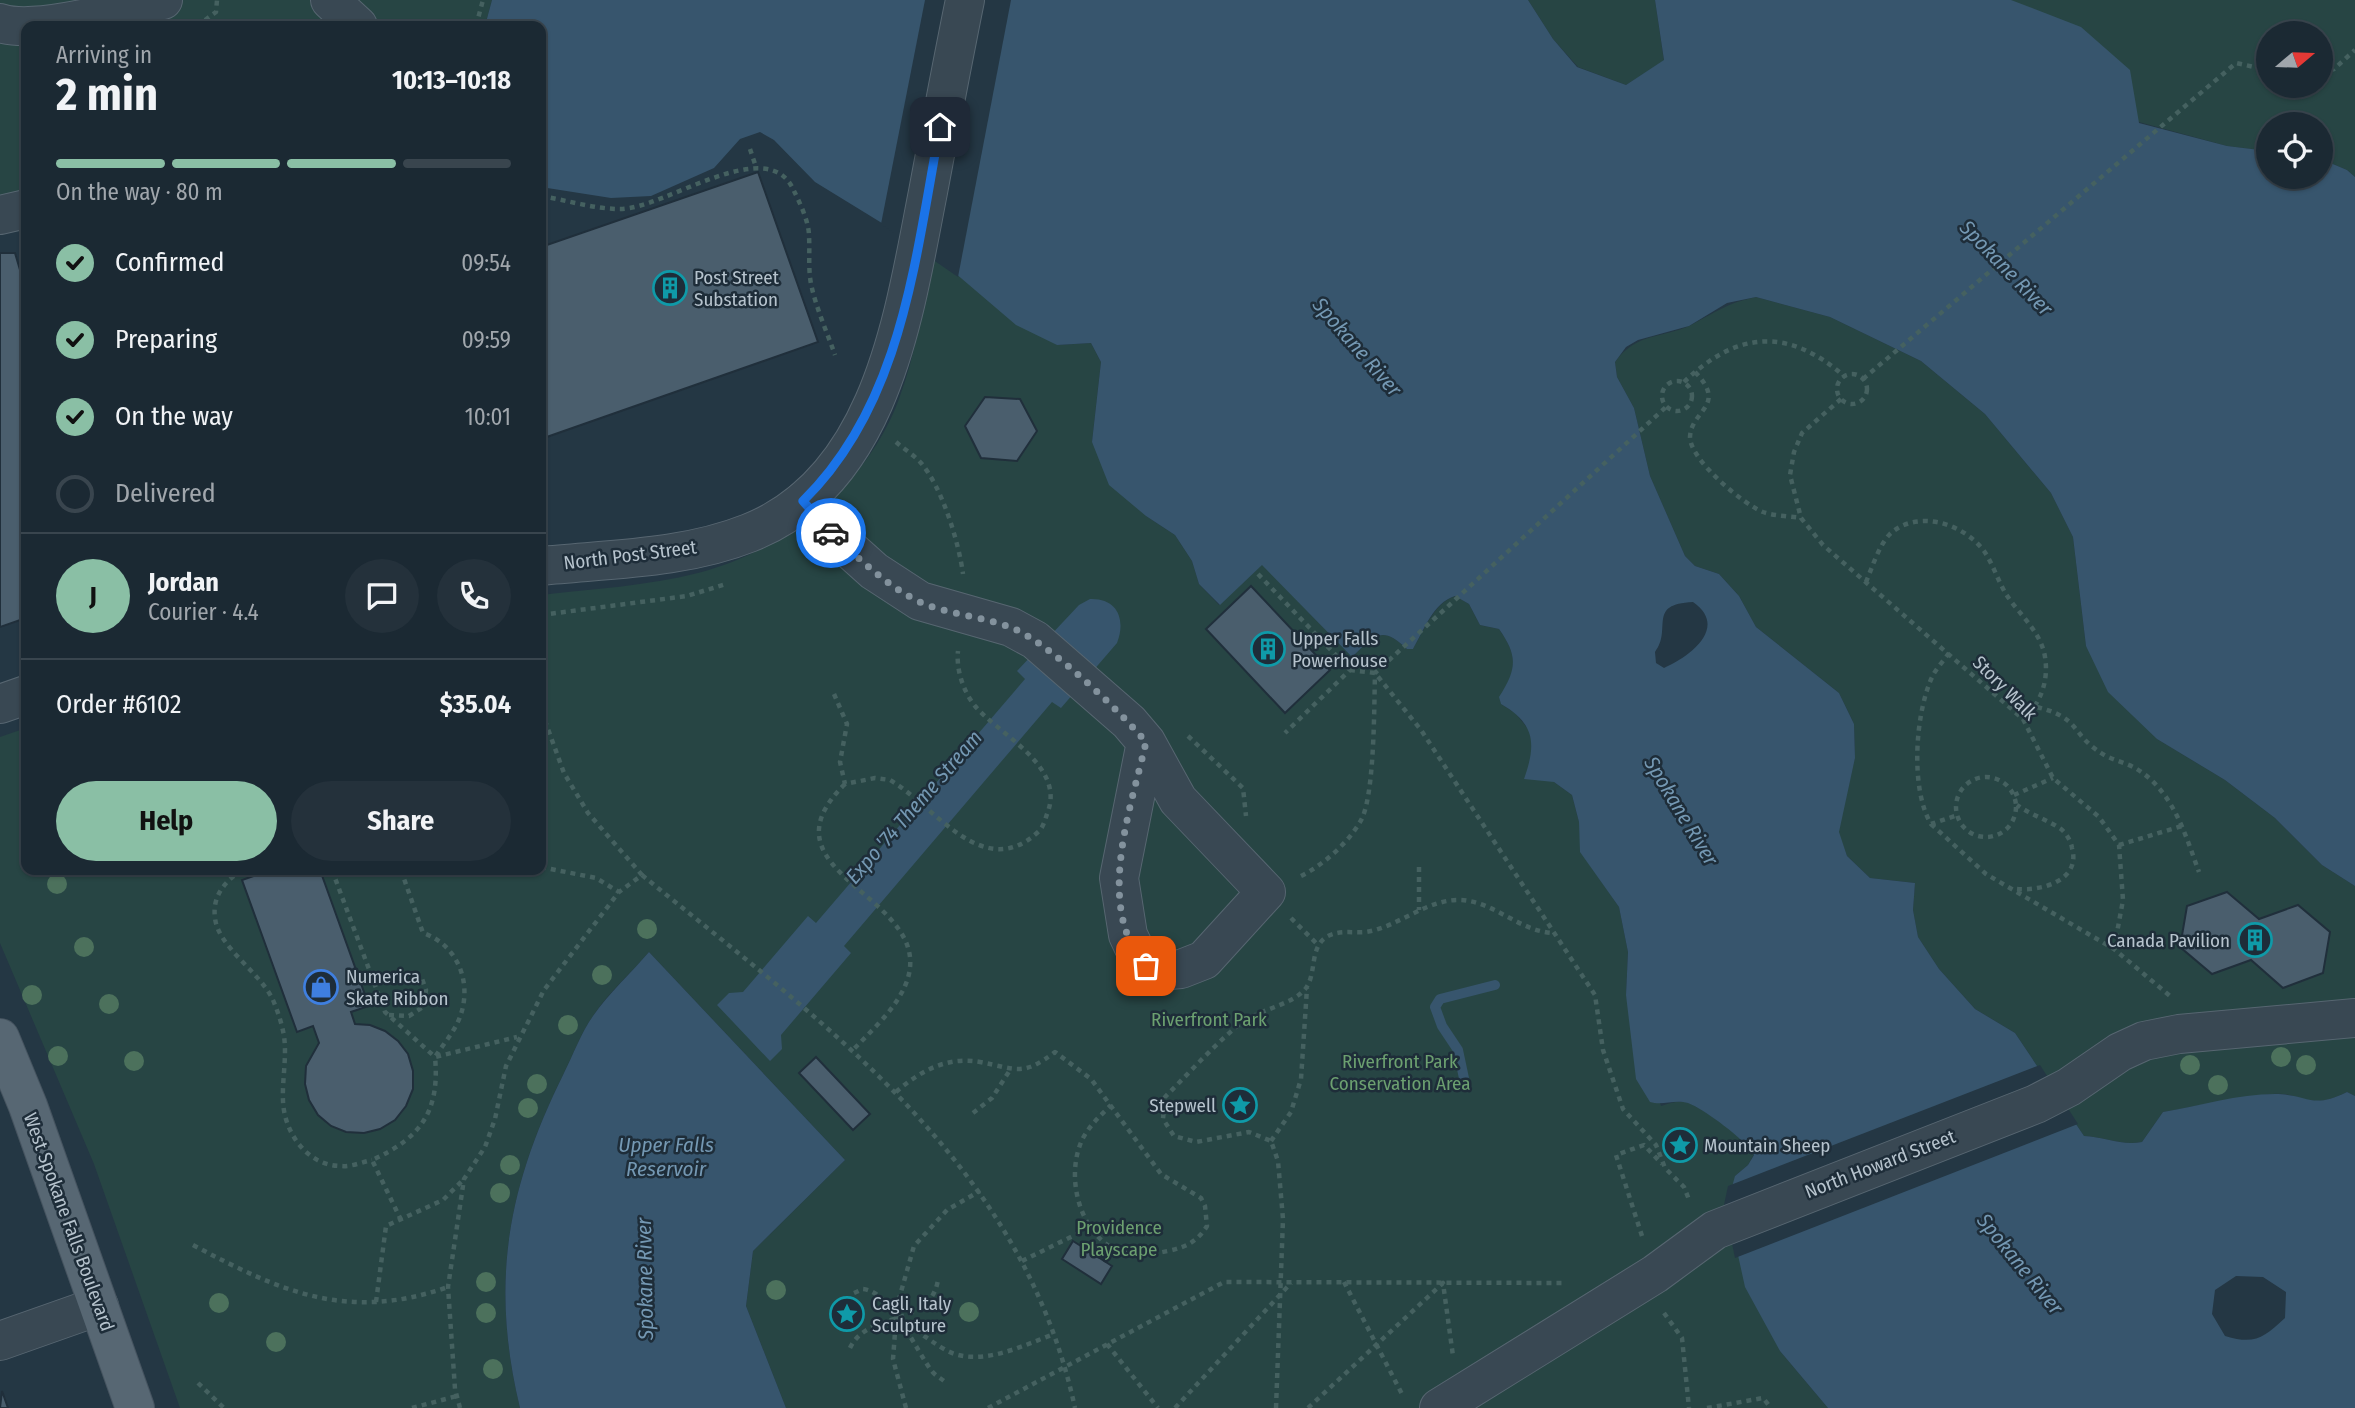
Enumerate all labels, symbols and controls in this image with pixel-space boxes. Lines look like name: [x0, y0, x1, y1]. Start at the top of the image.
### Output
north arrow: [2256, 21, 2333, 98]
map controls: [2256, 21, 2333, 189]
text: Arriving in: [56, 41, 152, 69]
text: 10:13–10:18: [392, 65, 511, 96]
text: 2 min: [56, 67, 158, 122]
pin: [910, 97, 970, 157]
icon: home: [921, 108, 959, 146]
button: locate: [2256, 112, 2333, 189]
text: On the way · 80 m: [56, 178, 223, 206]
water label: Spokane River: [1953, 214, 2058, 322]
icon: check: [56, 244, 94, 282]
text: Confirmed: [115, 247, 225, 278]
text: 09:54: [461, 249, 511, 277]
place label: Post Street Substation: [694, 266, 780, 311]
building icon: Post Street Substation: [651, 269, 689, 307]
water label: Spokane River: [1306, 291, 1407, 402]
icon: check: [56, 321, 94, 359]
text: Preparing: [115, 324, 217, 355]
text: 09:59: [462, 326, 511, 354]
icon: check: [56, 398, 94, 436]
text: On the way: [115, 401, 233, 432]
text: 10:01: [465, 403, 511, 431]
text: Delivered: [115, 478, 216, 509]
courier: [796, 498, 866, 568]
icon: car: [812, 514, 850, 552]
street label: North Post Street: [562, 535, 699, 575]
button: chat: [345, 559, 419, 633]
button: phone: [437, 559, 511, 633]
text: Jordan: [148, 567, 219, 598]
text: J: [89, 581, 97, 612]
text: Courier · 4.4: [148, 598, 259, 626]
place label: Upper Falls Powerhouse: [1292, 627, 1387, 672]
building icon: Upper Falls Powerhouse: [1249, 630, 1287, 668]
street label: Story Walk: [1968, 651, 2042, 725]
text: Order #6102: [56, 689, 182, 720]
text: $35.04: [440, 689, 511, 720]
water label: Expo '74 Theme Stream: [840, 725, 988, 889]
water label: Spokane River: [1638, 751, 1724, 871]
button: Help: [56, 781, 277, 861]
button: Share: [291, 781, 511, 861]
building icon: Canada Pavilion: [2236, 921, 2274, 959]
place label: Canada Pavilion: [2107, 929, 2230, 952]
pin: [1116, 936, 1176, 996]
icon: bag: [1127, 947, 1165, 985]
place label: Numerica Skate Ribbon: [346, 965, 448, 1010]
shop icon: Numerica Skate Ribbon: [302, 968, 340, 1006]
park label: Riverfront Park: [1151, 1008, 1267, 1031]
park label: Riverfront Park Conservation Area: [1330, 1050, 1471, 1095]
place icon: Stepwell: [1221, 1086, 1259, 1124]
place label: Stepwell: [1149, 1094, 1216, 1117]
street label: West Spokane Falls Boulevard: [19, 1110, 119, 1334]
street label: North Howard Street: [1801, 1124, 1959, 1203]
place icon: Mountain Sheep: [1661, 1126, 1699, 1164]
water label: Upper Falls Reservoir: [618, 1132, 714, 1182]
place label: Mountain Sheep: [1704, 1134, 1830, 1157]
water label: Spokane River: [1971, 1207, 2069, 1320]
park label: Providence Playscape: [1076, 1216, 1162, 1261]
water label: Spokane River: [631, 1217, 659, 1341]
place label: Cagli, Italy Sculpture: [872, 1292, 952, 1337]
place icon: Cagli, Italy Sculpture: [828, 1295, 866, 1333]

